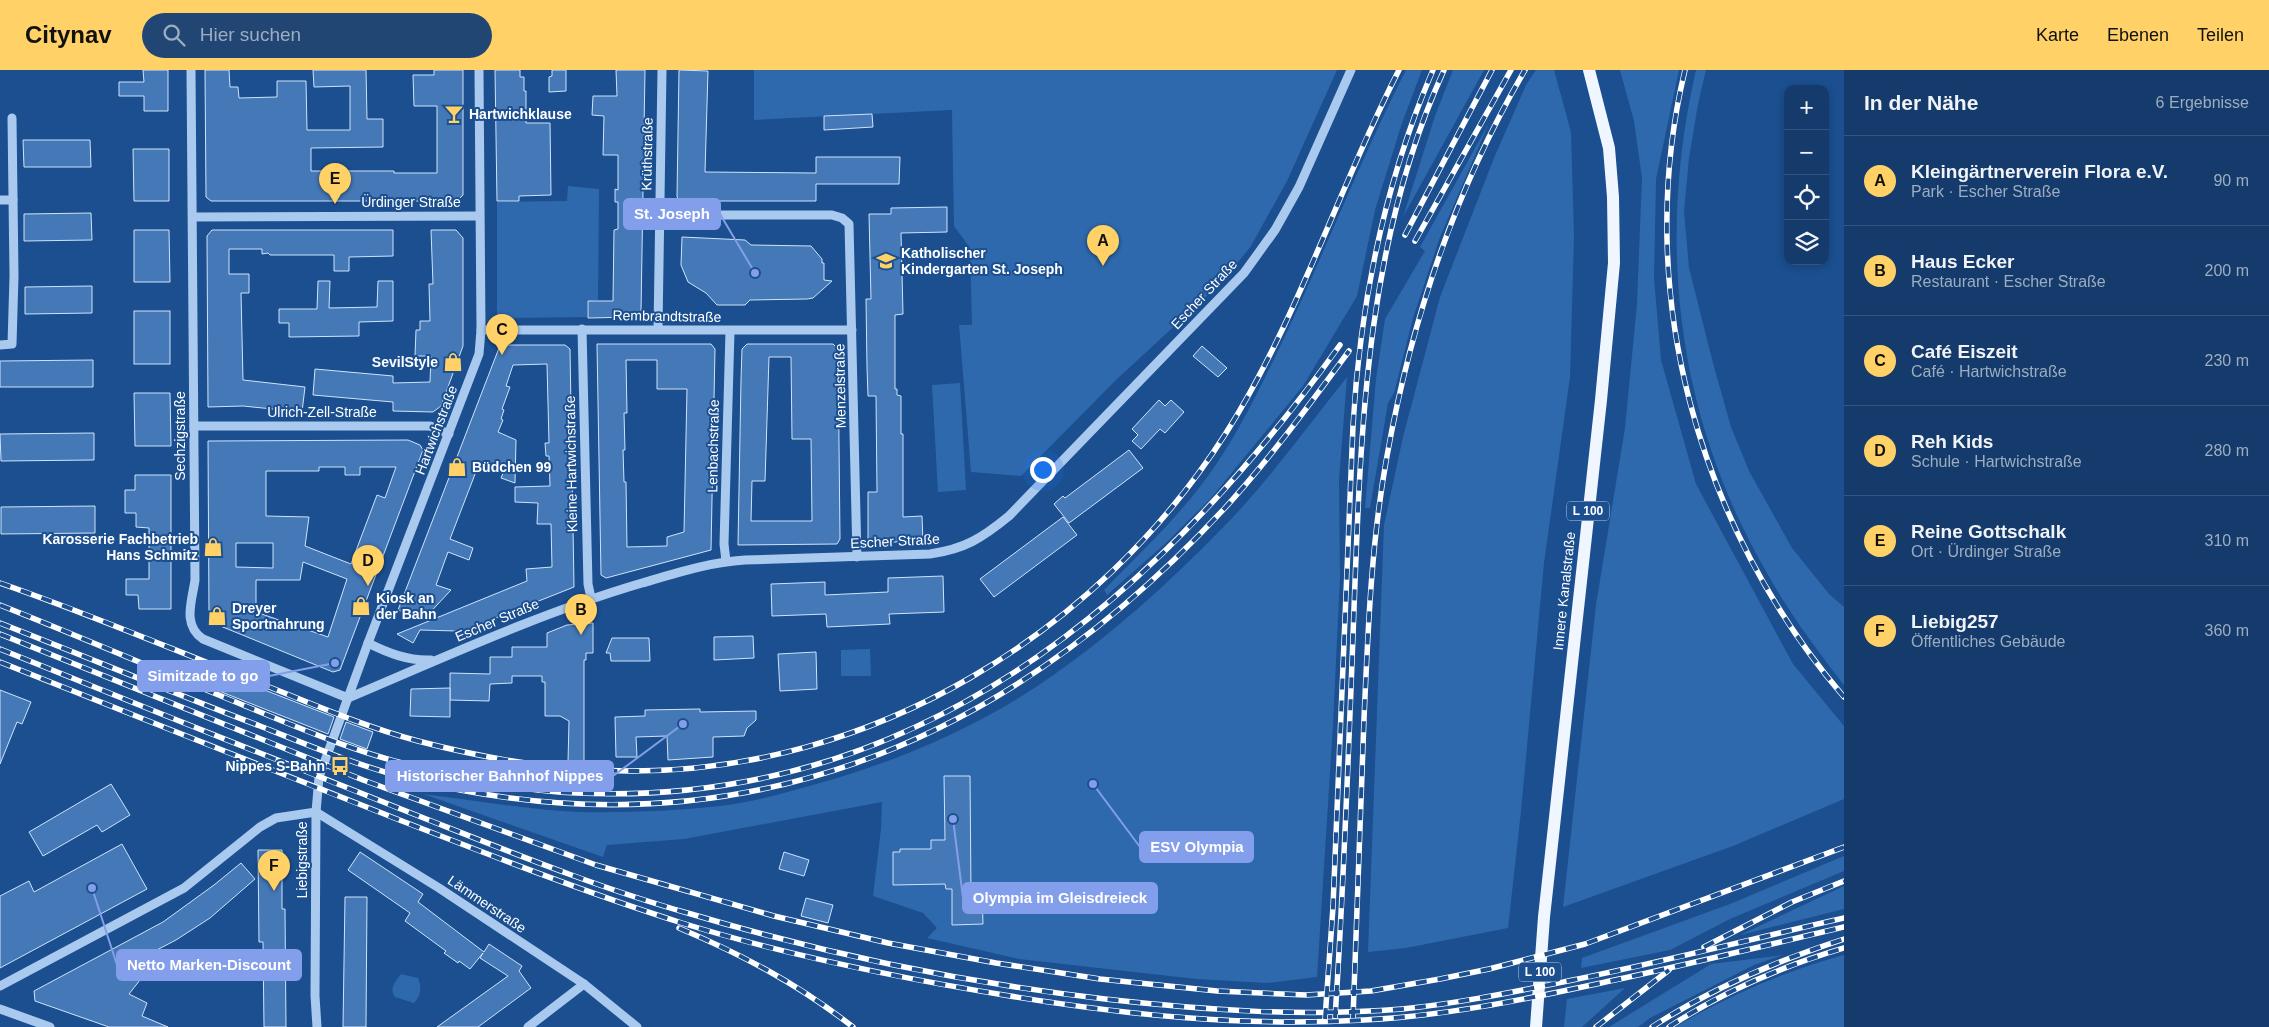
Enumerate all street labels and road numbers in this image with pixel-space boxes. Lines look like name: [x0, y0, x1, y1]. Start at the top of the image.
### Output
street label: Krüthstraße: [638, 117, 656, 191]
street label: Ürdinger Straße: [361, 193, 461, 210]
street label: Escher Straße: [1168, 256, 1241, 332]
street label: Rembrandtstraße: [612, 307, 722, 325]
street label: Menzelstraße: [831, 343, 849, 429]
street label: Hartwichstraße: [412, 383, 460, 477]
street label: Sechzigstraße: [172, 391, 188, 481]
street label: Kleine Hartwichstraße: [562, 395, 580, 533]
street label: Lenbachstraße: [704, 399, 722, 493]
street label: Ulrich-Zell-Straße: [267, 404, 377, 420]
road number: L 100: [1567, 502, 1609, 521]
street label: Escher Straße: [850, 531, 940, 551]
street label: Innere Kanalstraße: [1550, 531, 1578, 651]
street label: Escher Straße: [453, 595, 542, 645]
street label: Liebigstraße: [294, 821, 310, 899]
street label: Lämmerstraße: [445, 872, 529, 936]
road number: L 100: [1519, 962, 1561, 982]

